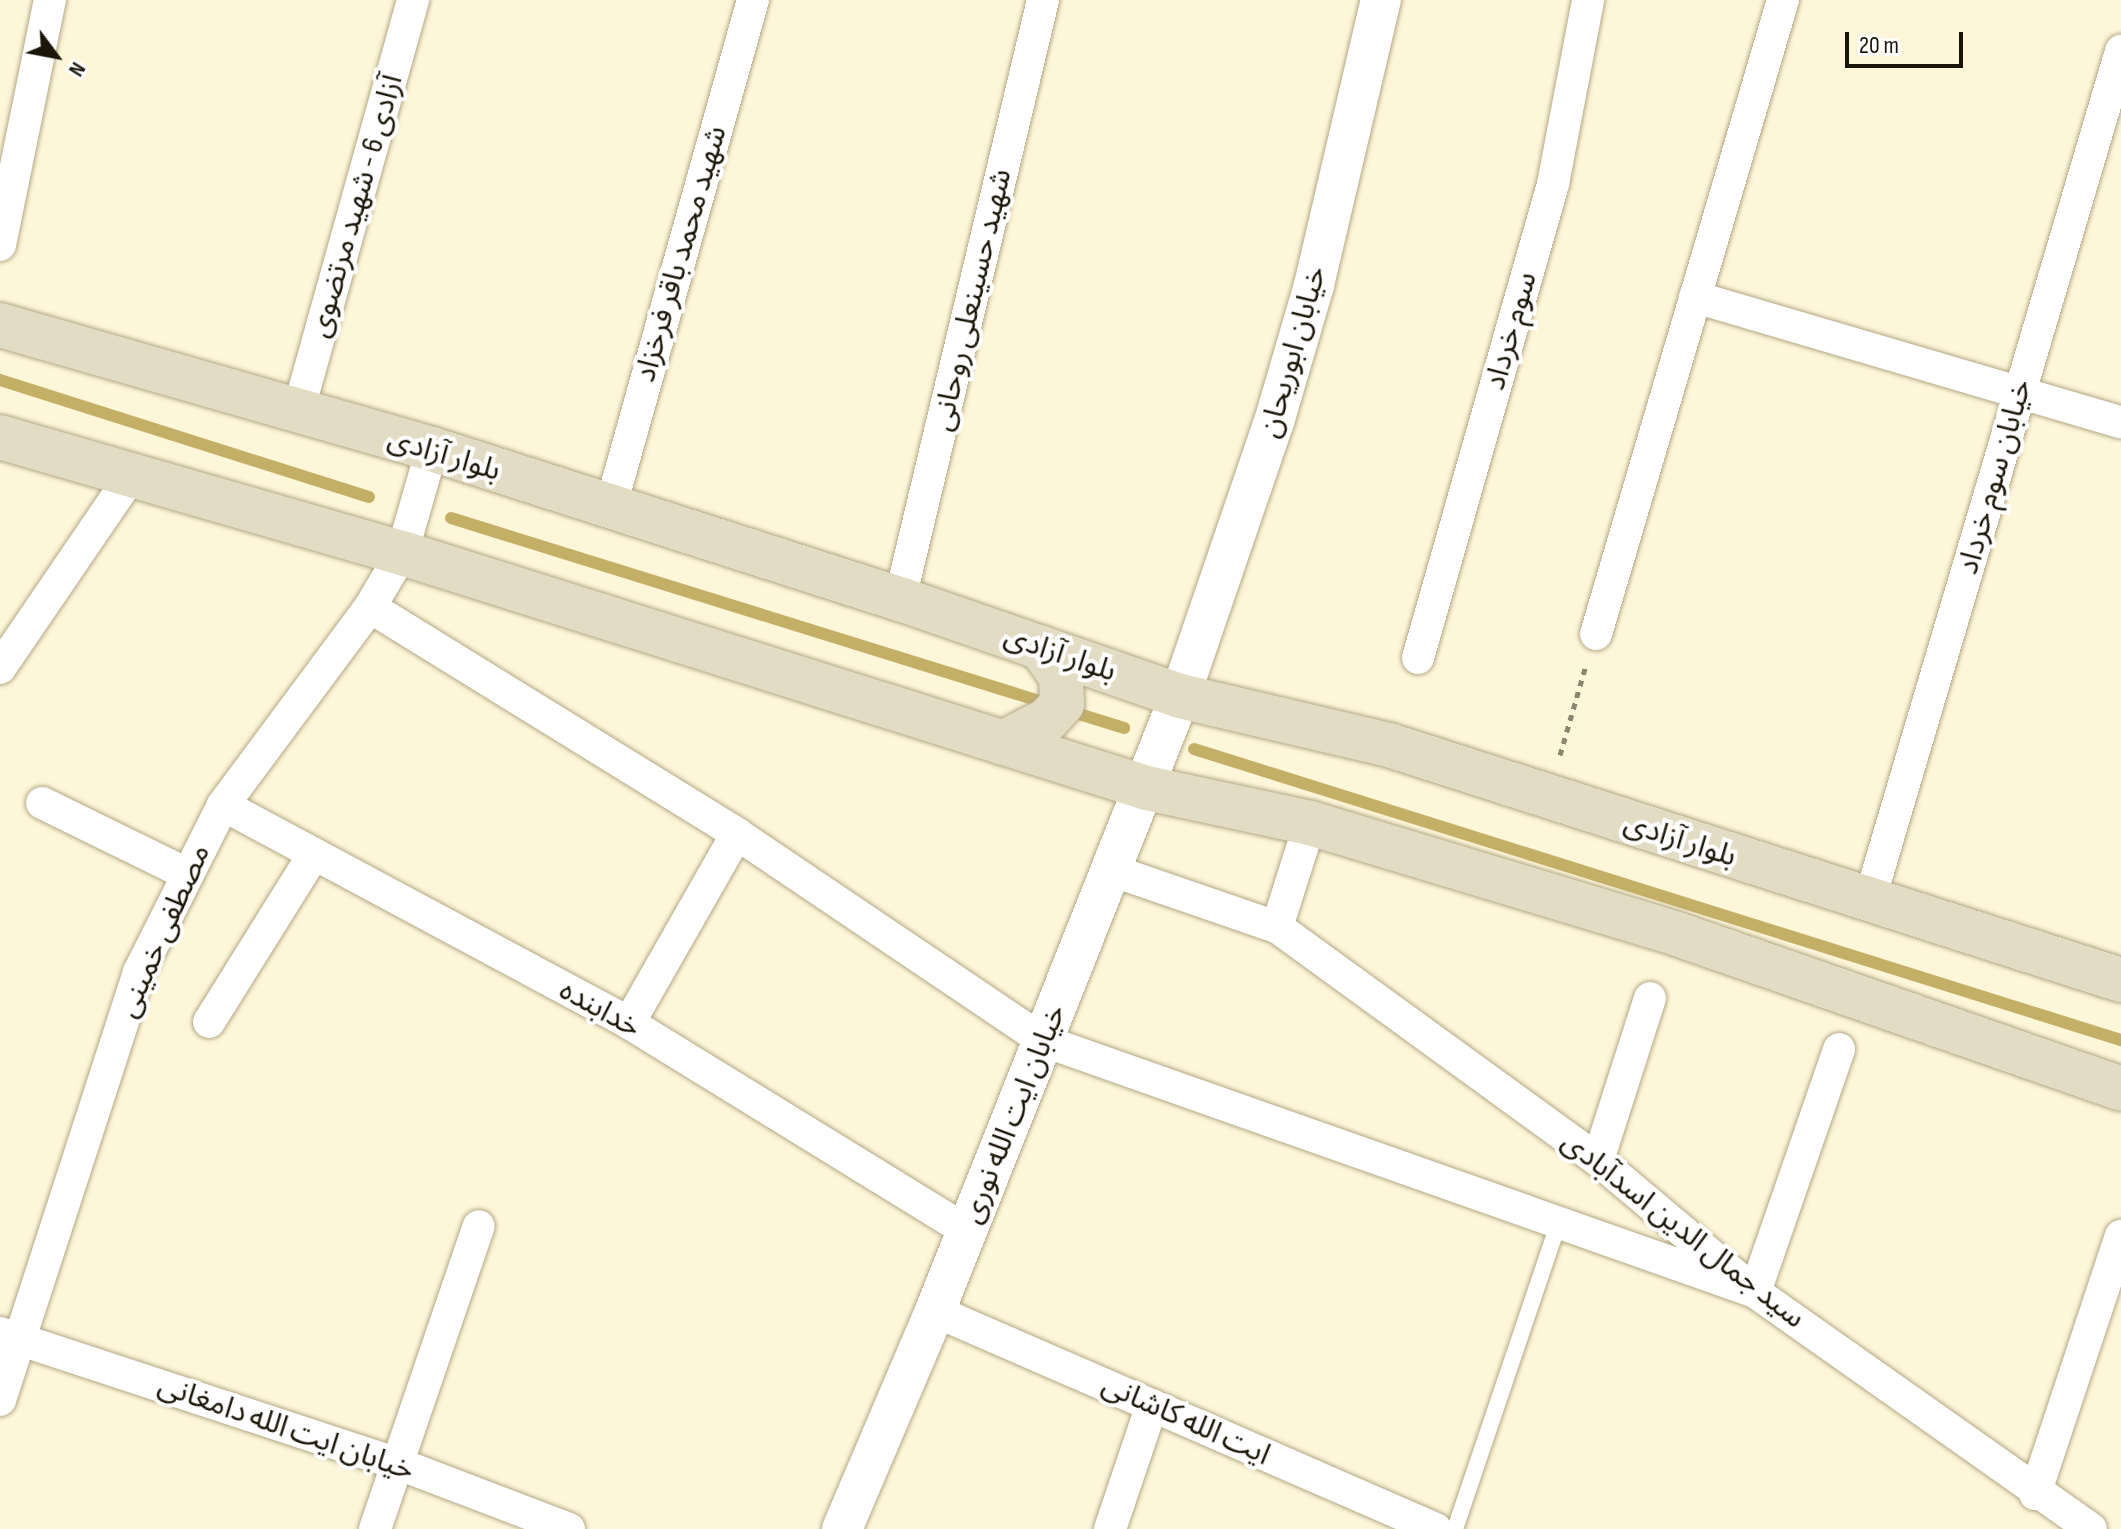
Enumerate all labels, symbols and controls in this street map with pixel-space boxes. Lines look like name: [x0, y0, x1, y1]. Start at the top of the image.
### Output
north arrow: [16, 16, 96, 96]
scale bar: [1849, 16, 1967, 66]
text: 20 m: [1859, 31, 1899, 60]
text: N: [62, 57, 91, 81]
street label: آزادی 6 - شهید مرتضوی: [301, 70, 411, 342]
street label: شهید محمد باقر فرخزاد: [627, 122, 735, 386]
street label: شهید حسینعلی روحانی: [924, 166, 1020, 434]
street label: خیابان ابوریحان: [1251, 262, 1335, 442]
street label: سوم خرداد: [1477, 268, 1545, 394]
street label: خیابان سوم خرداد: [1950, 375, 2040, 579]
street label: بلوار آزادی: [383, 421, 505, 489]
street label: بلوار آزادی: [999, 618, 1121, 690]
street label: بلوار آزادی: [1619, 805, 1741, 875]
street label: مصطفی خمینی: [110, 839, 218, 1023]
street label: خدابنده: [553, 972, 647, 1046]
street label: خیابان ایت الله نوری: [954, 999, 1074, 1229]
street label: سید جمال الدین اسدآبادی: [1554, 1124, 1812, 1336]
street label: خیابان ایت الله دامغانی: [153, 1367, 419, 1489]
street label: ایت الله کاشانی: [1096, 1367, 1276, 1473]

